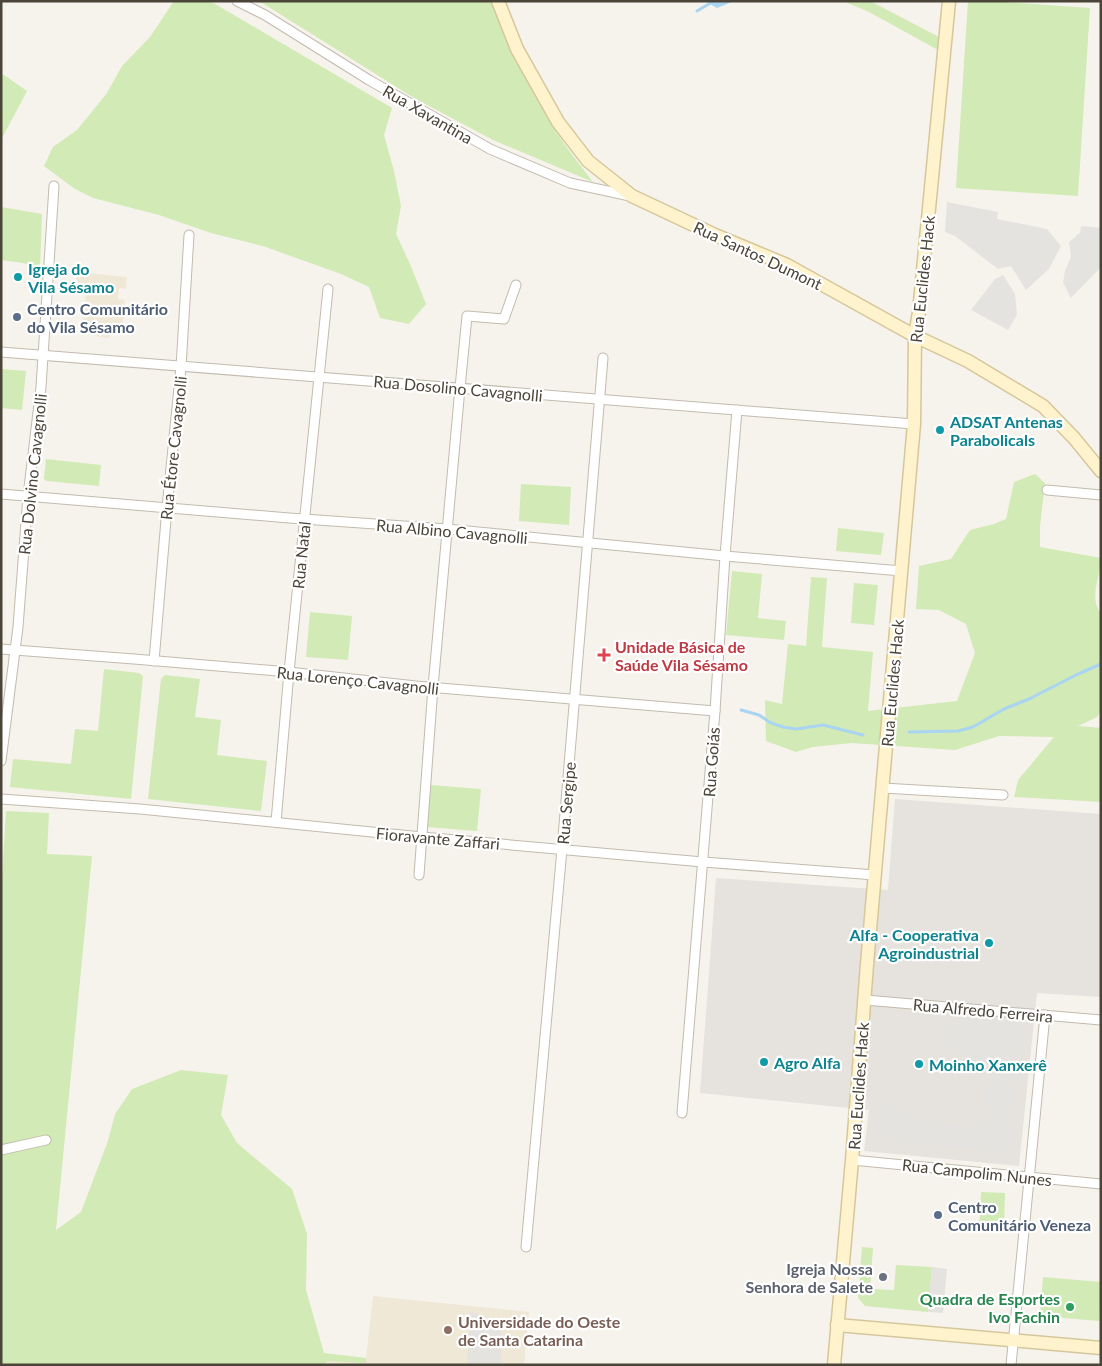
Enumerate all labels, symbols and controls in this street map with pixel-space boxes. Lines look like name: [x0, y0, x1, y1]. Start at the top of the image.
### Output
street label: Rua Xavantina: [380, 81, 476, 147]
street label: Rua Euclides Hack: [906, 214, 938, 344]
street label: Rua Santos Dumont: [691, 217, 825, 293]
place label: Igreja do Vila Sésamo: [27, 259, 114, 296]
marker: Igreja do Vila Sésamo: [12, 271, 24, 283]
place label: Centro Comunitário do Vila Sésamo: [27, 299, 168, 336]
marker: Centro Comunitário do Vila Sésamo: [11, 311, 23, 323]
street label: Rua Dosolino Cavagnolli: [373, 371, 543, 405]
street label: Rua Étore Cavagnolli: [156, 375, 190, 521]
street label: Rua Dolvino Cavagnolli: [14, 392, 50, 556]
place label: ADSAT Antenas Parabolicals: [949, 412, 1063, 449]
marker: ADSAT Antenas Parabolicals: [934, 424, 946, 436]
street label: Rua Albino Cavagnolli: [376, 515, 528, 547]
street label: Rua Natal: [288, 520, 314, 590]
street label: Rua Euclides Hack: [877, 618, 907, 748]
place label: Unidade Básica de Saúde Vila Sésamo: [615, 637, 748, 674]
marker: Unidade Básica de Saúde Vila Sésamo: [597, 648, 611, 662]
street label: Rua Lorenço Cavagnolli: [276, 662, 440, 698]
street label: Rua Goiás: [699, 726, 723, 798]
street label: Rua Sergipe: [553, 761, 579, 845]
street label: Fioravante Zaffari: [375, 823, 501, 853]
place label: Alfa - Cooperativa Agroindustrial: [848, 925, 979, 962]
marker: Alfa - Cooperativa Agroindustrial: [983, 937, 995, 949]
street label: Rua Alfredo Ferreira: [912, 994, 1054, 1026]
street label: Rua Euclides Hack: [844, 1021, 872, 1150]
place label: Agro Alfa: [773, 1053, 841, 1072]
place label: Moinho Xanxerê: [929, 1055, 1047, 1074]
marker: Agro Alfa: [758, 1056, 770, 1068]
marker: Moinho Xanxerê: [913, 1058, 925, 1070]
street label: Rua Campolim Nunes: [901, 1155, 1053, 1189]
place label: Centro Comunitário Veneza: [948, 1197, 1091, 1234]
marker: Centro Comunitário Veneza: [932, 1209, 944, 1221]
place label: Igreja Nossa Senhora de Salete: [745, 1259, 873, 1296]
marker: Igreja Nossa Senhora de Salete: [877, 1271, 889, 1283]
place label: Quadra de Esportes Ivo Fachin: [920, 1289, 1060, 1326]
marker: Quadra de Esportes Ivo Fachin: [1064, 1301, 1076, 1313]
place label: Universidade do Oeste de Santa Catarina: [458, 1312, 621, 1349]
marker: Universidade do Oeste de Santa Catarina: [442, 1324, 454, 1336]

